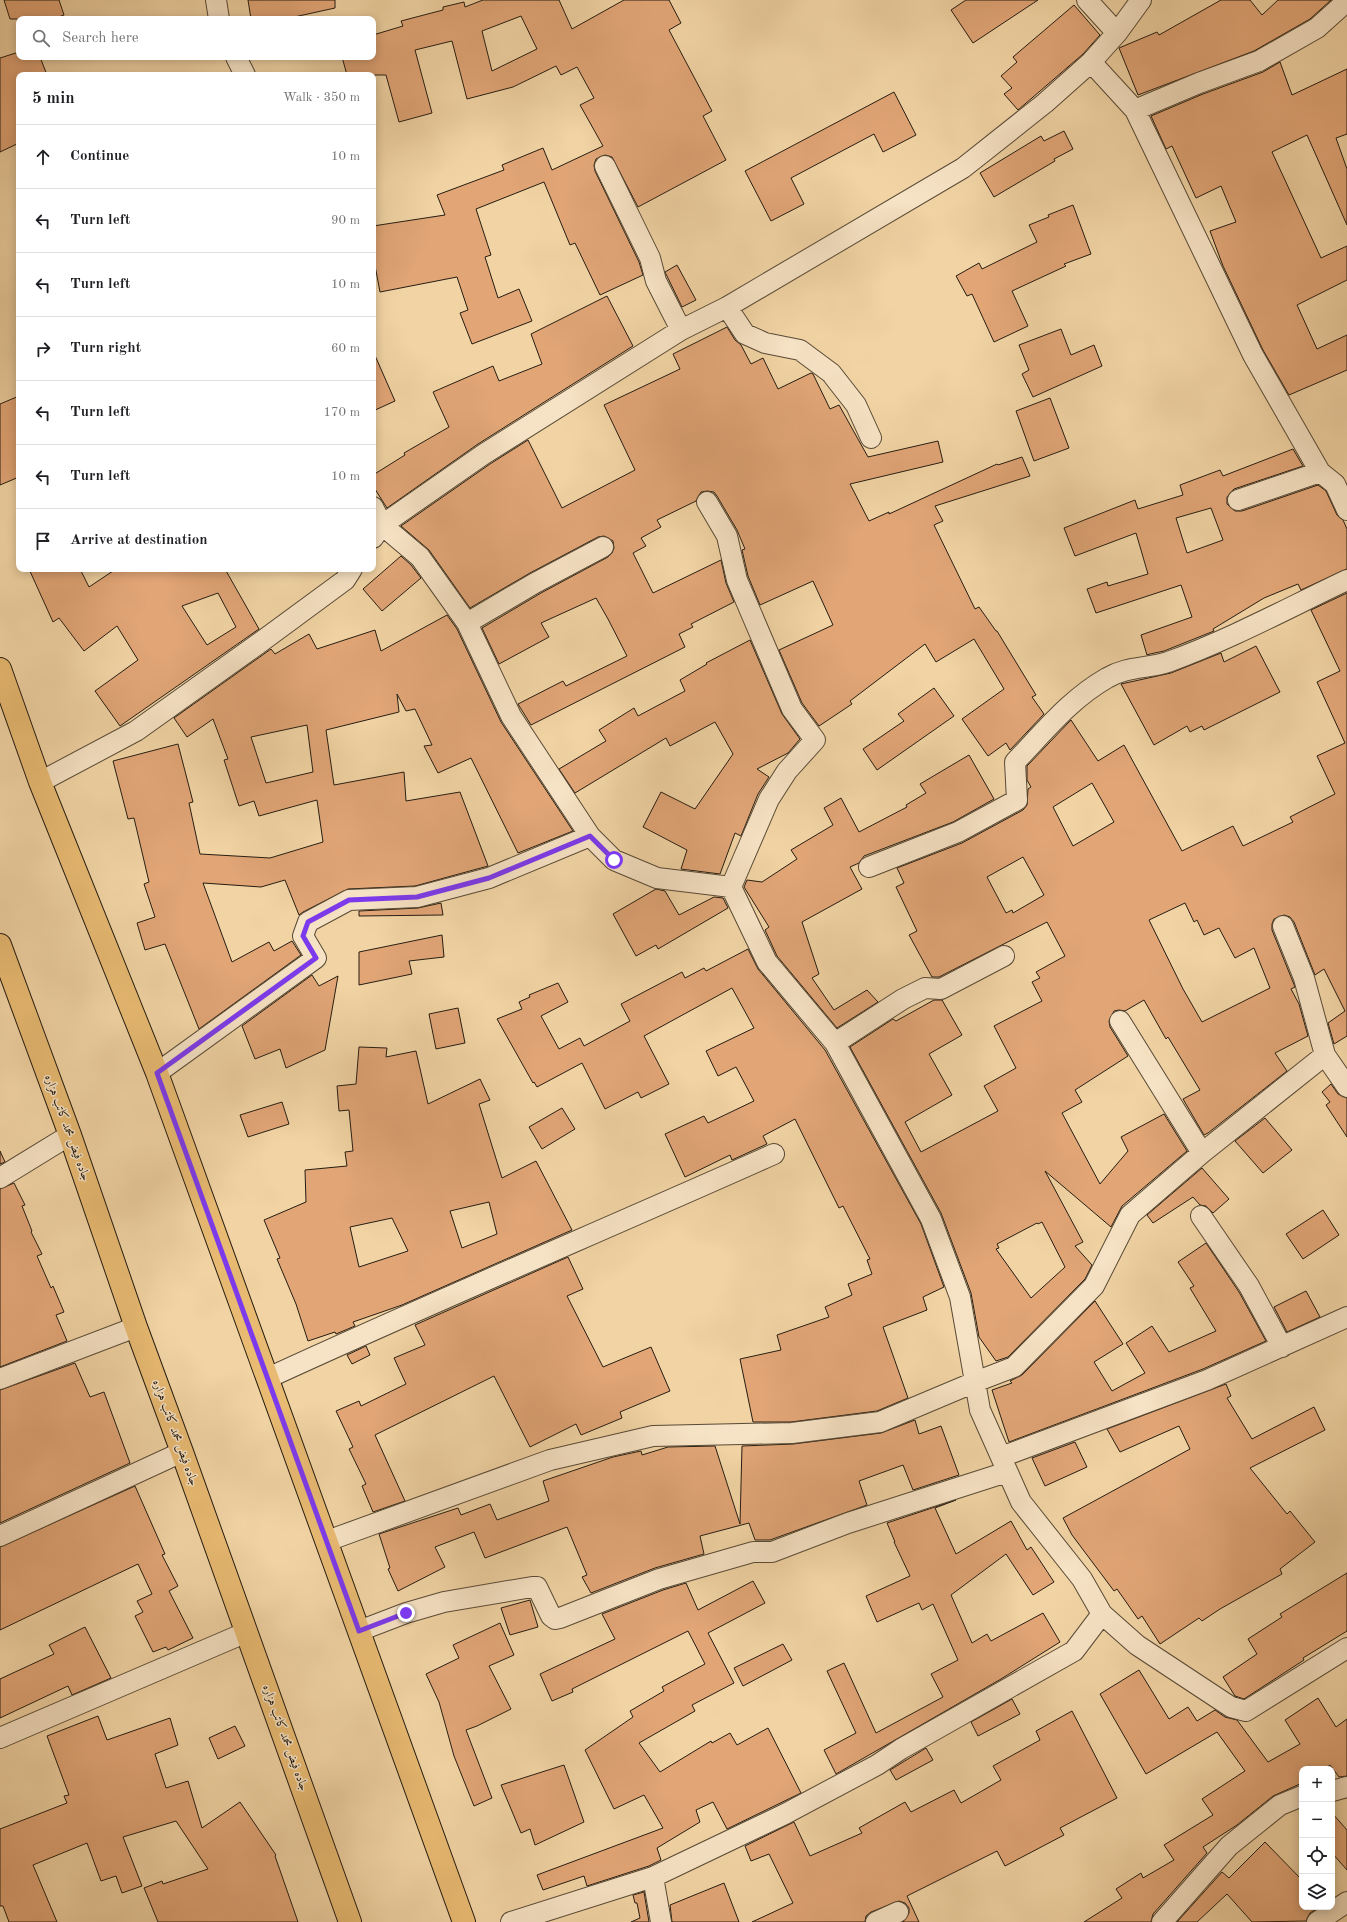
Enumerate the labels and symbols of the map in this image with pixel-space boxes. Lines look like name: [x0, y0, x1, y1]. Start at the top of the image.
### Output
route start: [605, 851, 623, 869]
street label: جاده فیض محمد کاتب هزاره: [41, 1073, 93, 1183]
street label: جاده فیض محمد کاتب هزاره: [149, 1378, 201, 1488]
route end: [397, 1604, 415, 1622]
street label: جاده فیض محمد کاتب هزاره: [259, 1683, 311, 1793]

